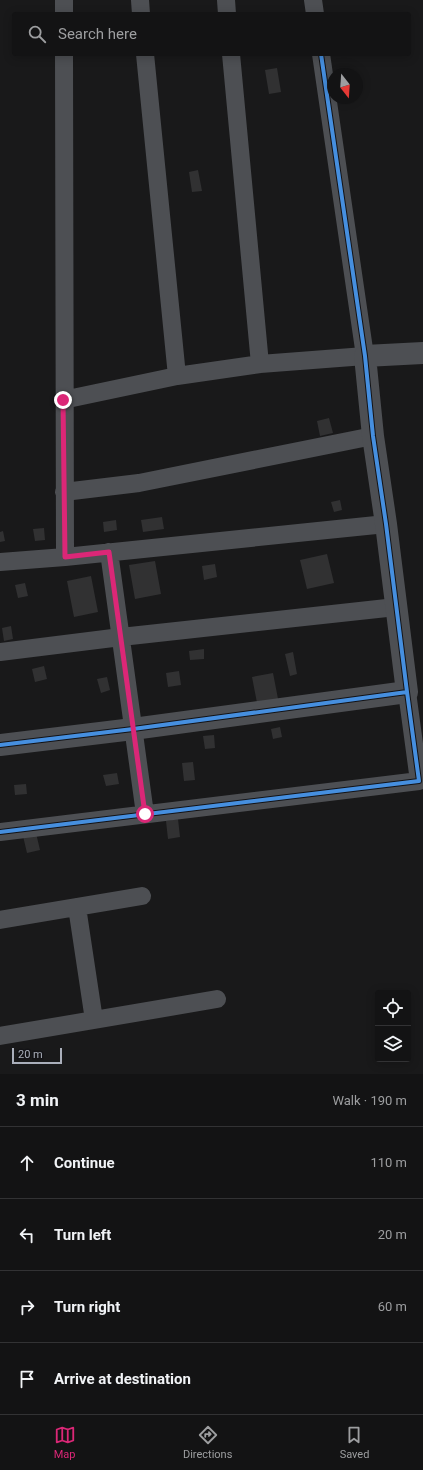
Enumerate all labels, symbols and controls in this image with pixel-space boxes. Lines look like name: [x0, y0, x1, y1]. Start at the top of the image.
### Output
search box: [12, 12, 411, 56]
icon: search: [26, 23, 48, 45]
text: Search here: [58, 25, 137, 43]
north arrow: [327, 68, 363, 104]
route end: [54, 391, 72, 409]
route start: [136, 805, 154, 823]
map controls: [375, 990, 411, 1062]
button: locate: [375, 990, 411, 1026]
button: layers: [375, 1026, 411, 1062]
scale bar: [12, 1046, 62, 1065]
text: 20 m: [18, 1048, 43, 1061]
text: 3 min: [16, 1090, 59, 1110]
text: Walk · 190 m: [332, 1093, 407, 1108]
icon: ahead: [16, 1152, 38, 1174]
text: Continue: [54, 1154, 115, 1172]
text: 110 m: [370, 1155, 407, 1170]
icon: left: [16, 1224, 38, 1246]
text: Turn left: [54, 1226, 111, 1244]
text: 20 m: [378, 1227, 407, 1242]
icon: right: [16, 1296, 38, 1318]
text: Turn right: [54, 1298, 120, 1316]
text: 60 m: [378, 1299, 407, 1314]
icon: arrive: [16, 1368, 38, 1390]
text: Arrive at destination: [54, 1370, 191, 1388]
tab: Map: [54, 1424, 76, 1461]
tab: Directions: [183, 1424, 232, 1461]
tab: Saved: [340, 1424, 369, 1461]

